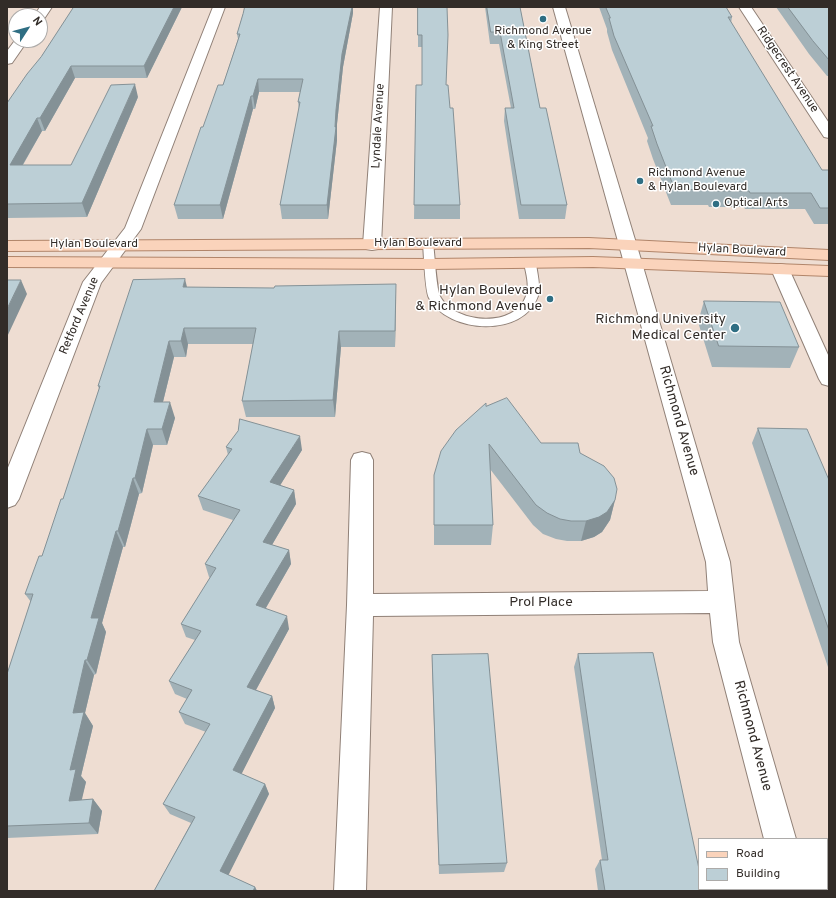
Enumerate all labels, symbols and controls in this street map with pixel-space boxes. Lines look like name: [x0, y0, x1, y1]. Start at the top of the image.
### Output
north arrow: [8, 8, 48, 48]
text: N: [29, 14, 45, 29]
marker: Richmond Avenue & King Street: [538, 14, 548, 24]
street label: Ridgecrest Avenue: [753, 24, 821, 116]
place label: Richmond Avenue & King Street: [494, 25, 592, 53]
street label: Lyndale Avenue: [370, 83, 388, 169]
place label: Richmond Avenue & Hylan Boulevard: [648, 167, 747, 195]
marker: Richmond Avenue & Hylan Boulevard: [635, 176, 645, 186]
place label: Optical Arts: [724, 197, 788, 211]
marker: Optical Arts: [711, 199, 721, 209]
street label: Hylan Boulevard: [374, 237, 462, 251]
street label: Hylan Boulevard: [50, 238, 138, 252]
street label: Hylan Boulevard: [698, 242, 786, 260]
street label: Retford Avenue: [57, 275, 103, 357]
place label: Hylan Boulevard & Richmond Avenue: [415, 283, 542, 316]
marker: Hylan Boulevard & Richmond Avenue: [545, 294, 555, 304]
place label: Richmond University Medical Center: [595, 312, 726, 344]
marker: Richmond University Medical Center: [729, 322, 741, 334]
street label: Richmond Avenue: [654, 364, 702, 478]
street label: Prol Place: [509, 595, 573, 611]
street label: Richmond Avenue: [729, 679, 775, 793]
legend: [698, 838, 828, 890]
text: Road: [736, 846, 764, 862]
text: Building: [736, 866, 780, 882]

